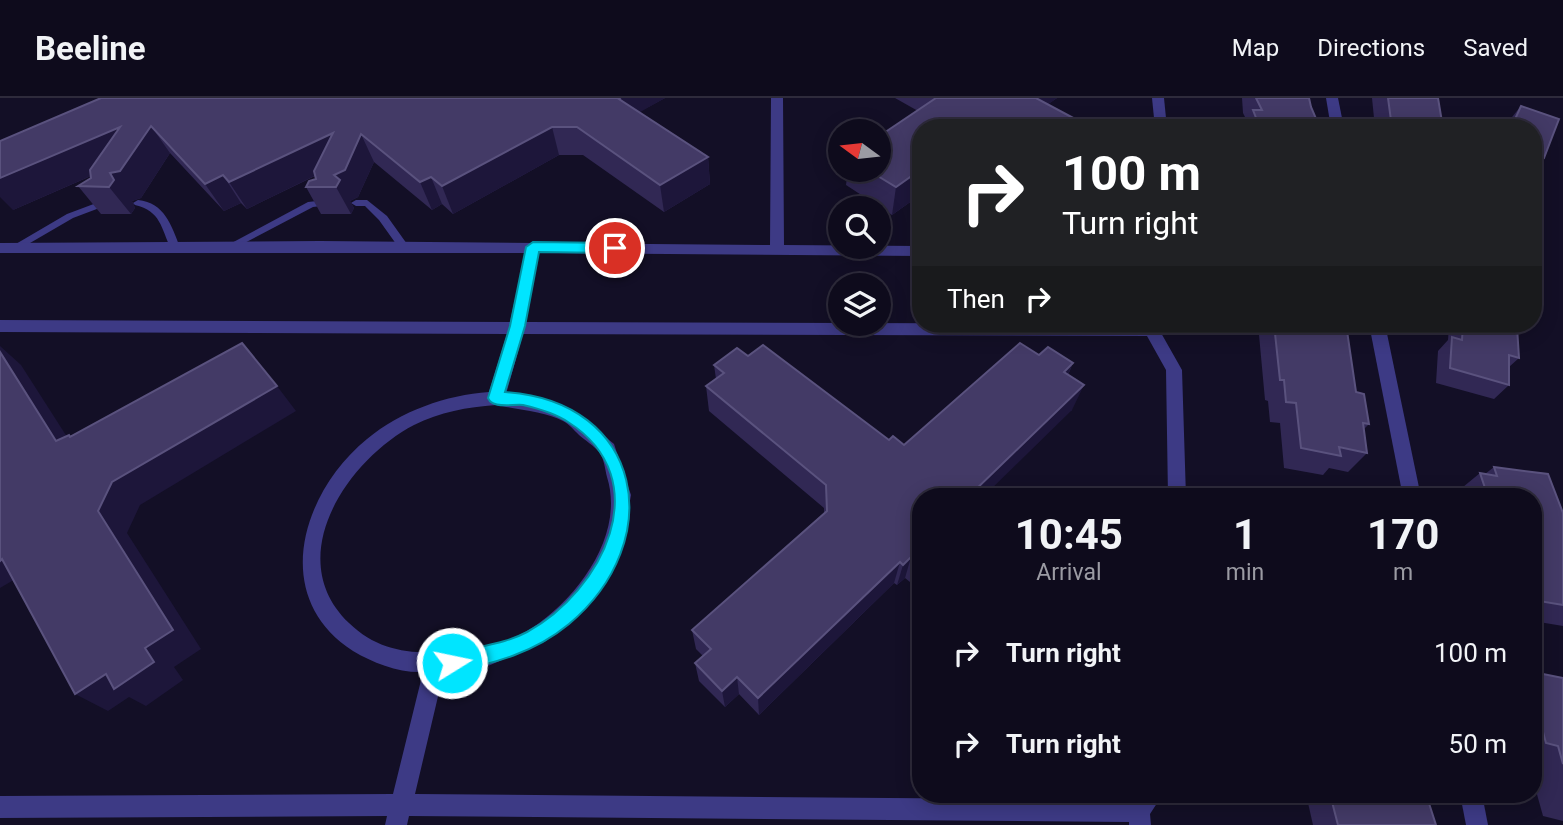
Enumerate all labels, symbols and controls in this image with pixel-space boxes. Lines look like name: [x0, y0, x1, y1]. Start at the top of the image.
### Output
text: Beeline: [35, 29, 146, 68]
text: Map: [1232, 34, 1279, 62]
text: Directions: [1317, 34, 1425, 62]
text: Saved: [1463, 34, 1528, 62]
north arrow: [828, 119, 891, 182]
map controls: [828, 119, 891, 336]
text: 100 m: [1062, 145, 1201, 202]
icon: right: [947, 147, 1038, 238]
button: search: [828, 196, 891, 259]
text: Turn right: [1062, 204, 1198, 242]
pin: [585, 218, 645, 278]
icon: arrive: [596, 229, 634, 267]
button: layers: [828, 273, 891, 336]
icon: right: [1019, 280, 1057, 318]
text: Then: [947, 284, 1005, 314]
text: 10:45: [1015, 510, 1123, 559]
text: 1: [1233, 510, 1257, 559]
text: 170: [1367, 510, 1439, 559]
text: Arrival: [1036, 559, 1102, 586]
text: min: [1226, 559, 1264, 586]
text: m: [1393, 559, 1413, 586]
position arrow: [415, 626, 489, 700]
icon: right: [947, 634, 985, 672]
text: Turn right: [1006, 638, 1121, 668]
text: 100 m: [1434, 638, 1507, 668]
icon: right: [947, 725, 985, 763]
text: Turn right: [1006, 729, 1121, 759]
text: 50 m: [1449, 729, 1507, 759]

